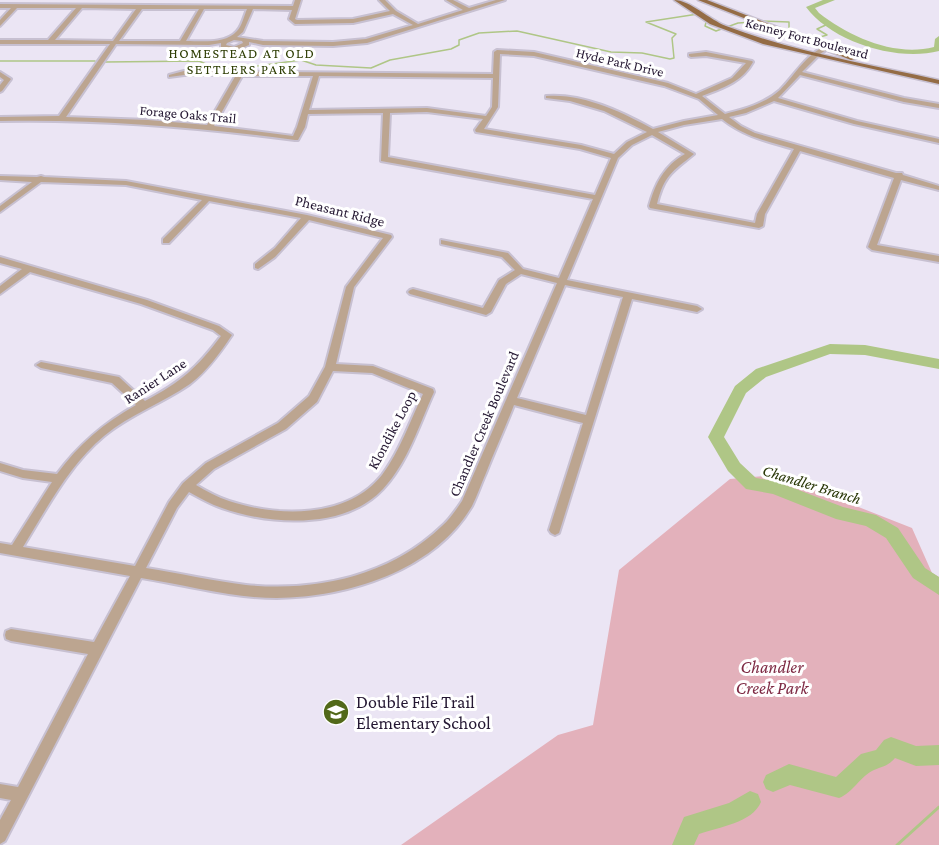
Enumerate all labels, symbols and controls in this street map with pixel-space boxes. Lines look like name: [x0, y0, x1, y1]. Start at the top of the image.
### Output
street label: Kenney Fort Boulevard: [744, 14, 871, 62]
street label: Hyde Park Drive: [575, 44, 665, 80]
district label: HOMESTEAD AT OLD SETTLERS PARK: [169, 45, 315, 77]
street label: Forage Oaks Trail: [139, 102, 237, 126]
street label: Pheasant Ridge: [293, 192, 387, 231]
street label: Chandler Creek Boulevard: [446, 349, 522, 499]
street label: Ranier Lane: [121, 355, 189, 407]
street label: Klondike Loop: [365, 388, 420, 472]
water label: Chandler Branch: [761, 461, 863, 508]
park label: Chandler Creek Park: [736, 657, 809, 698]
place label: Double File Trail Elementary School: [356, 692, 491, 733]
school or university icon: Double File Trail Elementary School: [321, 697, 351, 727]

